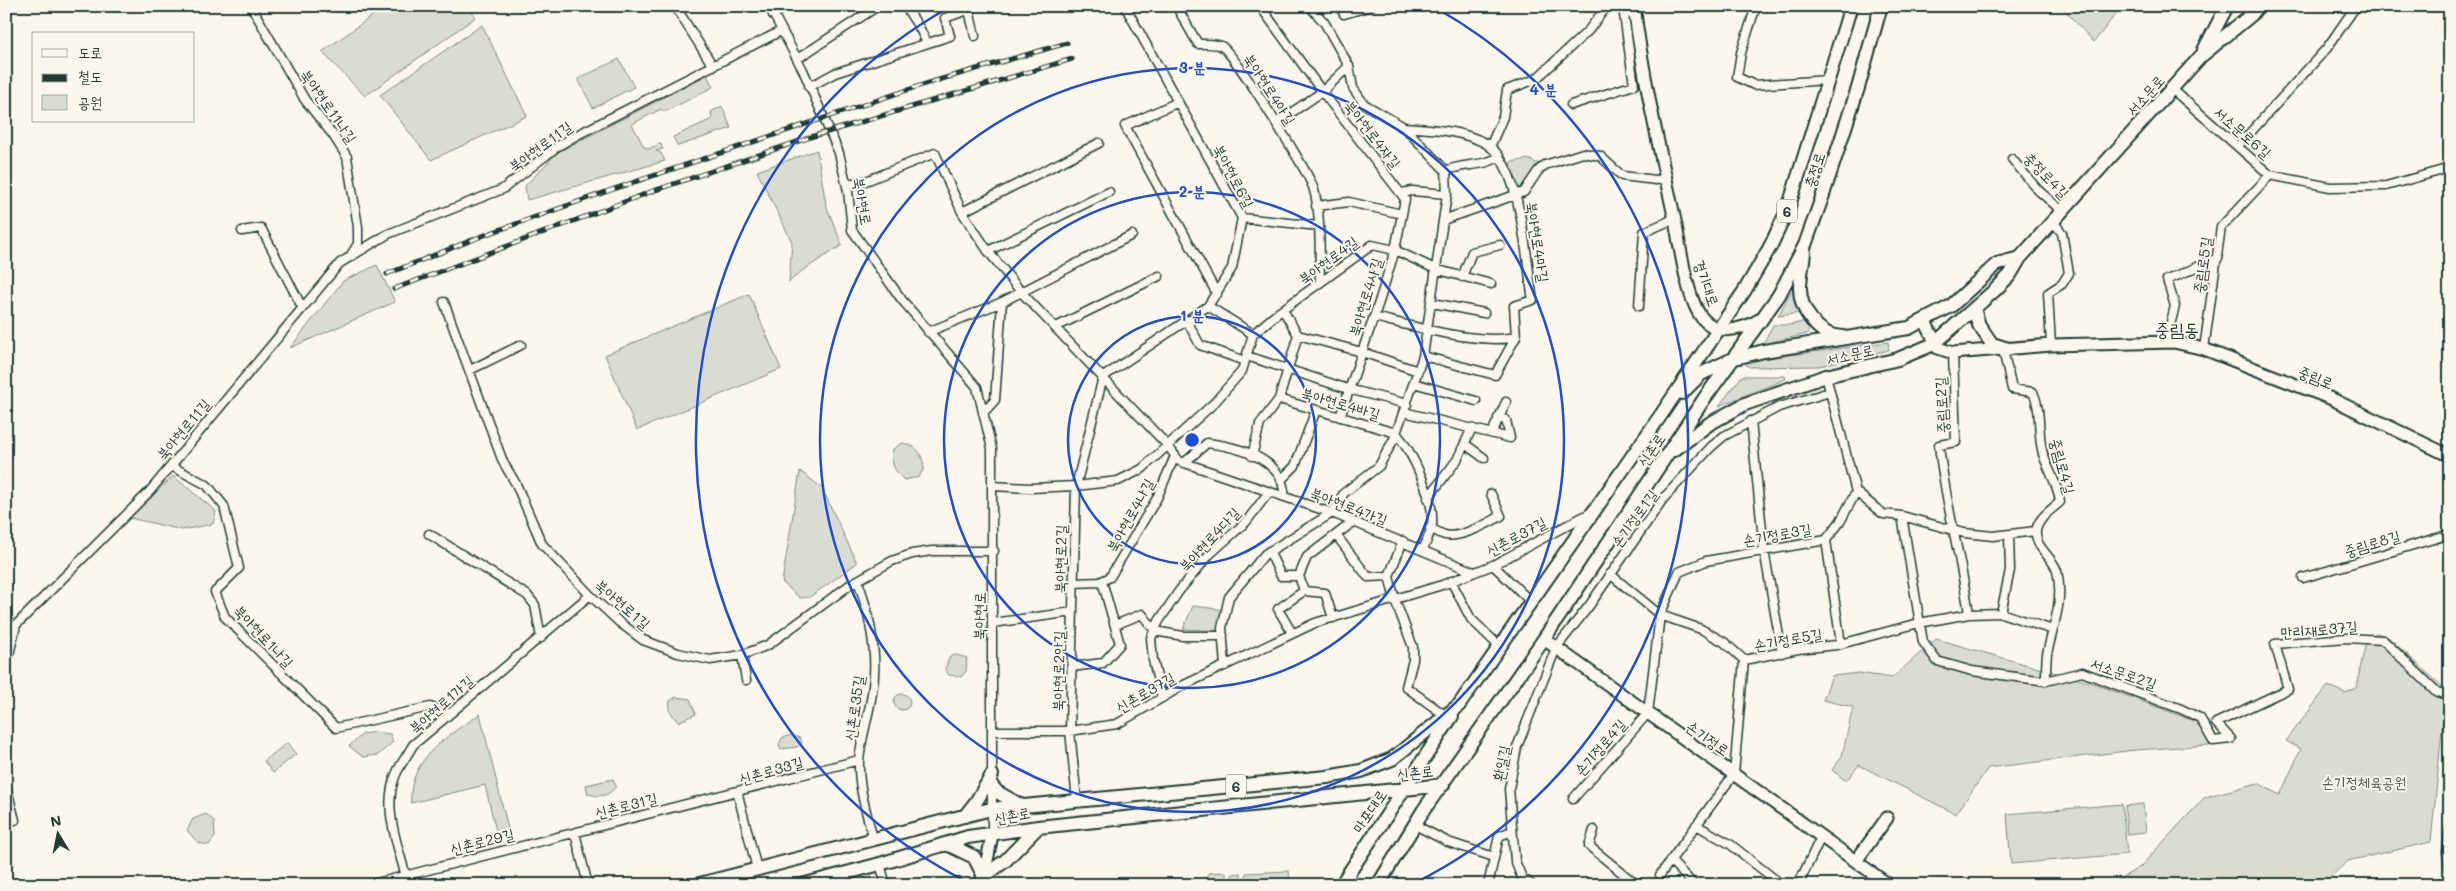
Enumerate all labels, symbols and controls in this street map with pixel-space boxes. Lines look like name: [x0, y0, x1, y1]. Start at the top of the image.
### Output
legend: [32, 32, 195, 122]
text: 도로: [78, 42, 102, 62]
street label: 북아현로4아길: [1239, 49, 1301, 129]
text: 3 분: [1179, 57, 1205, 77]
street label: 북아현로11나길: [296, 65, 362, 147]
text: 철도: [78, 66, 102, 86]
street label: 서소문로: [2121, 70, 2169, 120]
text: 4 분: [1530, 79, 1556, 99]
text: 공원: [78, 92, 102, 112]
street label: 북아현로4자길: [1340, 96, 1406, 172]
street label: 서소문로6길: [2210, 102, 2276, 162]
street label: 북아현로11길: [504, 116, 576, 176]
street label: 북아현로6길: [1209, 141, 1259, 211]
street label: 충정로4길: [2020, 148, 2074, 202]
street label: 충정로: [1799, 150, 1829, 190]
street label: 북아현로: [849, 175, 877, 227]
text: 2 분: [1179, 181, 1205, 201]
street label: 북아현로4마길: [1522, 200, 1554, 284]
road number: 6: [1777, 200, 1797, 222]
street label: 북아현로4길: [1294, 232, 1362, 288]
street label: 중림로5길: [2188, 235, 2216, 295]
street label: 북아현로4사길: [1344, 255, 1386, 339]
street label: 경기대로: [1690, 257, 1724, 309]
text: 1 분: [1180, 305, 1204, 325]
district label: 중림동: [2155, 317, 2199, 341]
street label: 서소문로: [1824, 339, 1876, 369]
street label: 중림로: [2295, 361, 2337, 393]
street label: 중림로2길: [1930, 376, 1952, 434]
street label: 북아현로4바길: [1299, 382, 1383, 424]
street label: 북아현로11길: [152, 394, 214, 464]
street label: 신촌로: [1633, 429, 1669, 471]
centre of rings: [1183, 431, 1201, 449]
street label: 중림로4길: [2046, 436, 2080, 496]
street label: 북아현로4나길: [1102, 475, 1158, 555]
street label: 북아현로4가길: [1307, 482, 1391, 530]
street label: 손기정로1길: [1606, 485, 1662, 551]
street label: 북아현로4다길: [1174, 502, 1244, 576]
street label: 신촌로37길: [1482, 512, 1550, 560]
street label: 손기정로3길: [1741, 518, 1813, 550]
street label: 북아현로2길: [1049, 524, 1071, 594]
street label: 중림로8길: [2342, 525, 2402, 561]
street label: 북아현로1길: [591, 574, 655, 634]
street label: 북아현로: [969, 592, 989, 640]
street label: 북아현로1나길: [230, 600, 298, 672]
street label: 만리재로37길: [2280, 616, 2358, 642]
street label: 손기정로5길: [1752, 623, 1824, 655]
street label: 북아현로2안길: [1047, 630, 1069, 712]
street label: 서소문로2길: [2088, 652, 2160, 694]
street label: 신촌로37길: [1112, 667, 1178, 717]
street label: 북아현로1가길: [405, 670, 477, 738]
street label: 신촌로35길: [840, 674, 868, 742]
street label: 손기정로4길: [1570, 714, 1630, 780]
street label: 손기정로: [1682, 716, 1734, 760]
street label: 환일길: [1488, 743, 1514, 783]
street label: 신촌로33길: [737, 751, 805, 789]
street label: 신촌로: [1396, 760, 1434, 784]
park label: 손기정체육공원: [2322, 772, 2406, 792]
road number: 6: [1226, 774, 1246, 798]
street label: 마포대로: [1347, 785, 1391, 837]
street label: 신촌로31길: [593, 788, 659, 822]
street label: 신촌로: [992, 802, 1032, 828]
north arrow: [32, 808, 82, 858]
text: N: [49, 810, 63, 831]
street label: 신촌로29길: [448, 823, 516, 859]

